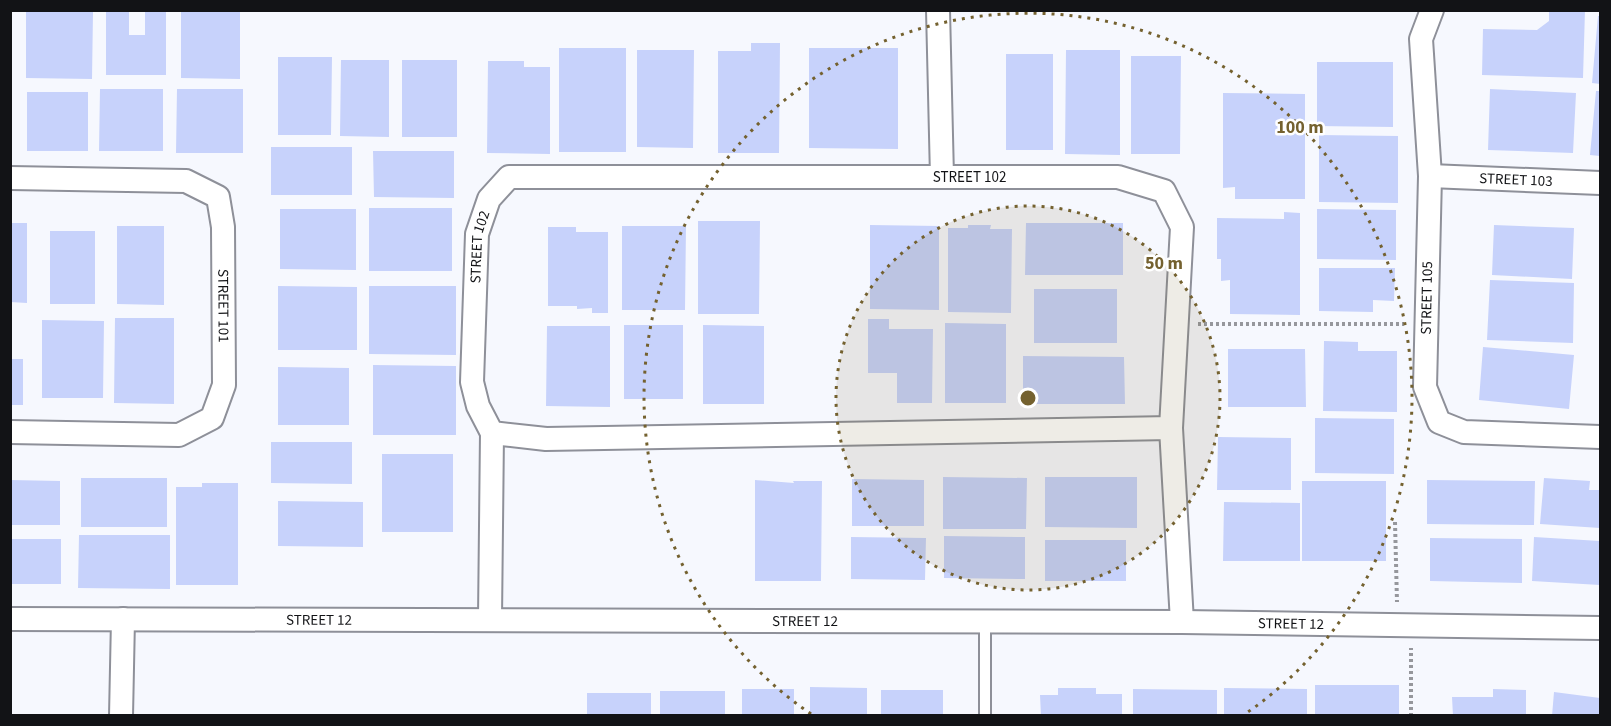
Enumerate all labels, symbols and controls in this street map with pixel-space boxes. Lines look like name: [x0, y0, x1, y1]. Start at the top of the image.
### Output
text: 100 m: [1276, 115, 1324, 140]
street label: STREET 102: [933, 167, 1006, 188]
street label: STREET 103: [1479, 168, 1553, 192]
street label: STREET 102: [465, 208, 495, 284]
text: 50 m: [1145, 251, 1183, 276]
street label: STREET 105: [1416, 261, 1438, 335]
street label: STREET 101: [213, 269, 234, 343]
centre of rings: [1018, 388, 1038, 408]
street label: STREET 12: [286, 609, 352, 630]
street label: STREET 12: [772, 610, 838, 632]
street label: STREET 12: [1258, 613, 1324, 635]

